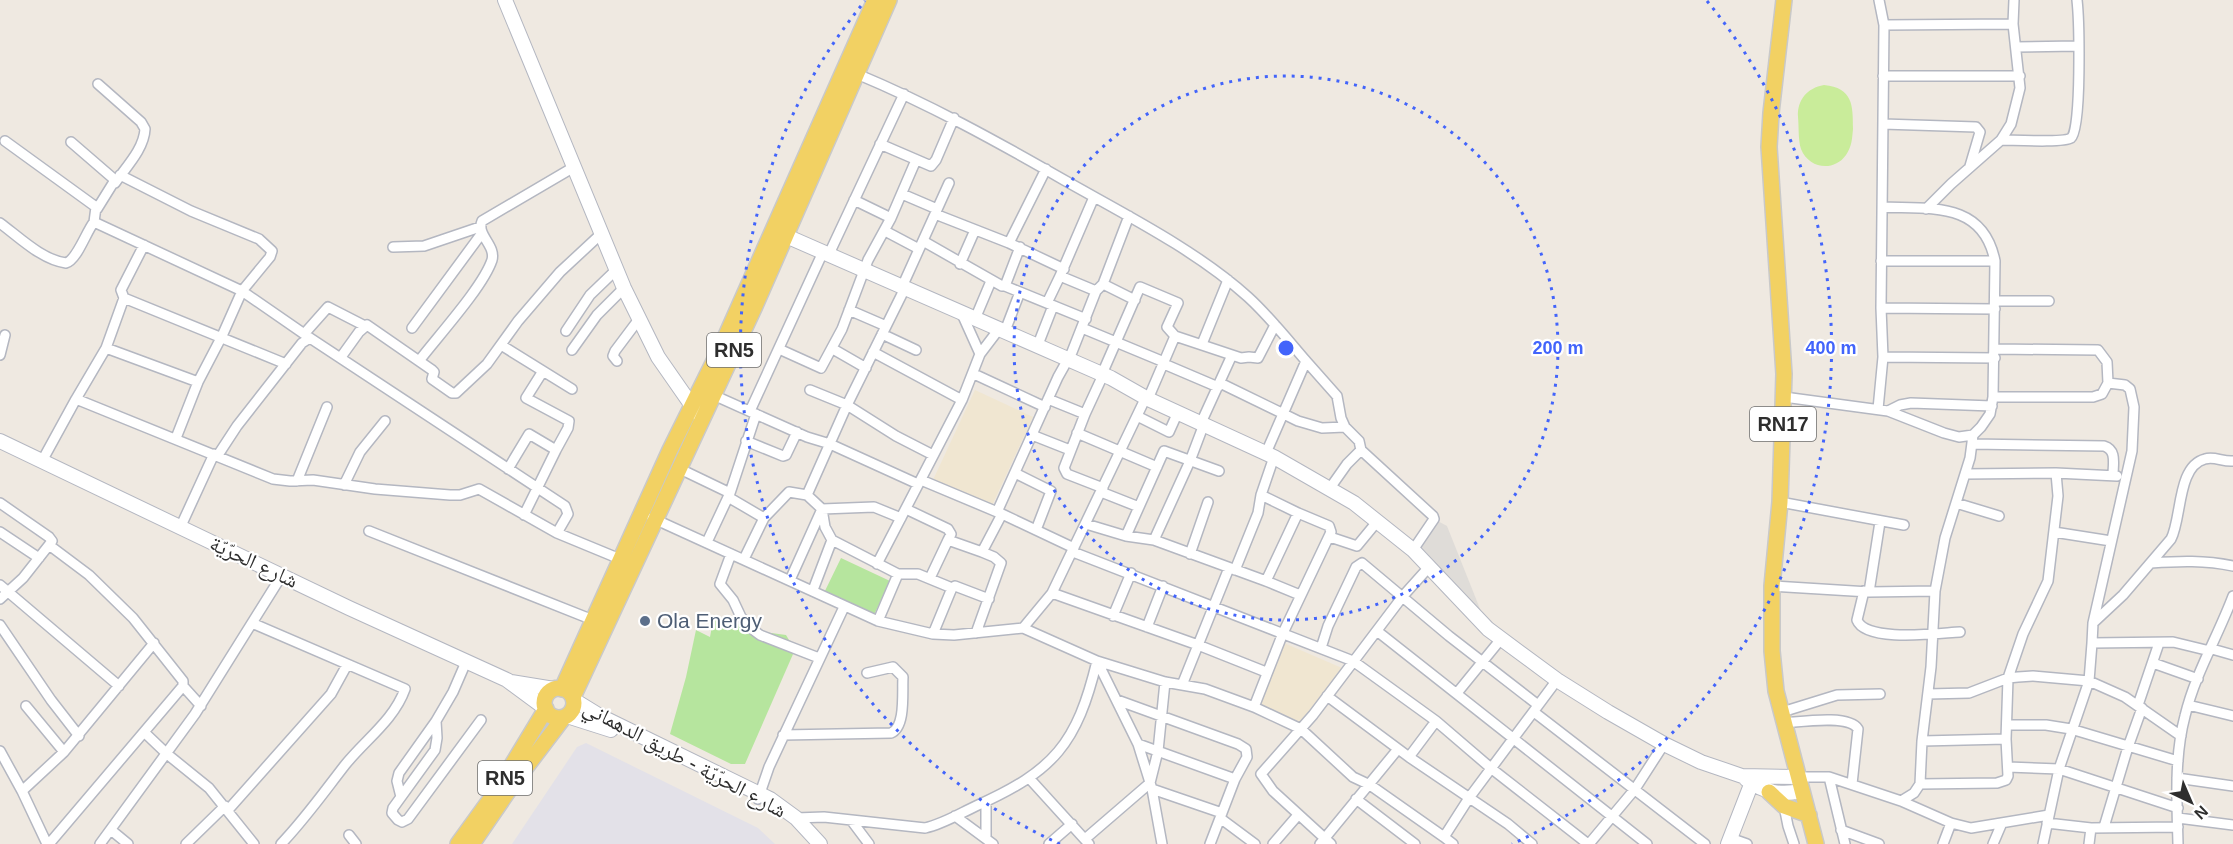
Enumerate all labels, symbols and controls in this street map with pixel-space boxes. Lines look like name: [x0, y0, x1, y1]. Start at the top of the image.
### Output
road number: RN5: [707, 333, 761, 367]
centre of rings: [1276, 338, 1296, 358]
text: 200 m: [1532, 338, 1584, 358]
text: 400 m: [1805, 338, 1857, 358]
road number: RN17: [1750, 407, 1816, 441]
street label: شارع الحرّيّة: [206, 531, 302, 594]
place label: Ola Energy: [657, 609, 763, 632]
marker: Ola Energy: [638, 614, 652, 628]
street label: شارع الحرّيّة - طريق الدهماني: [577, 695, 790, 827]
road number: RN5: [478, 761, 532, 795]
north arrow: [2161, 772, 2221, 832]
text: N: [2191, 802, 2211, 823]

